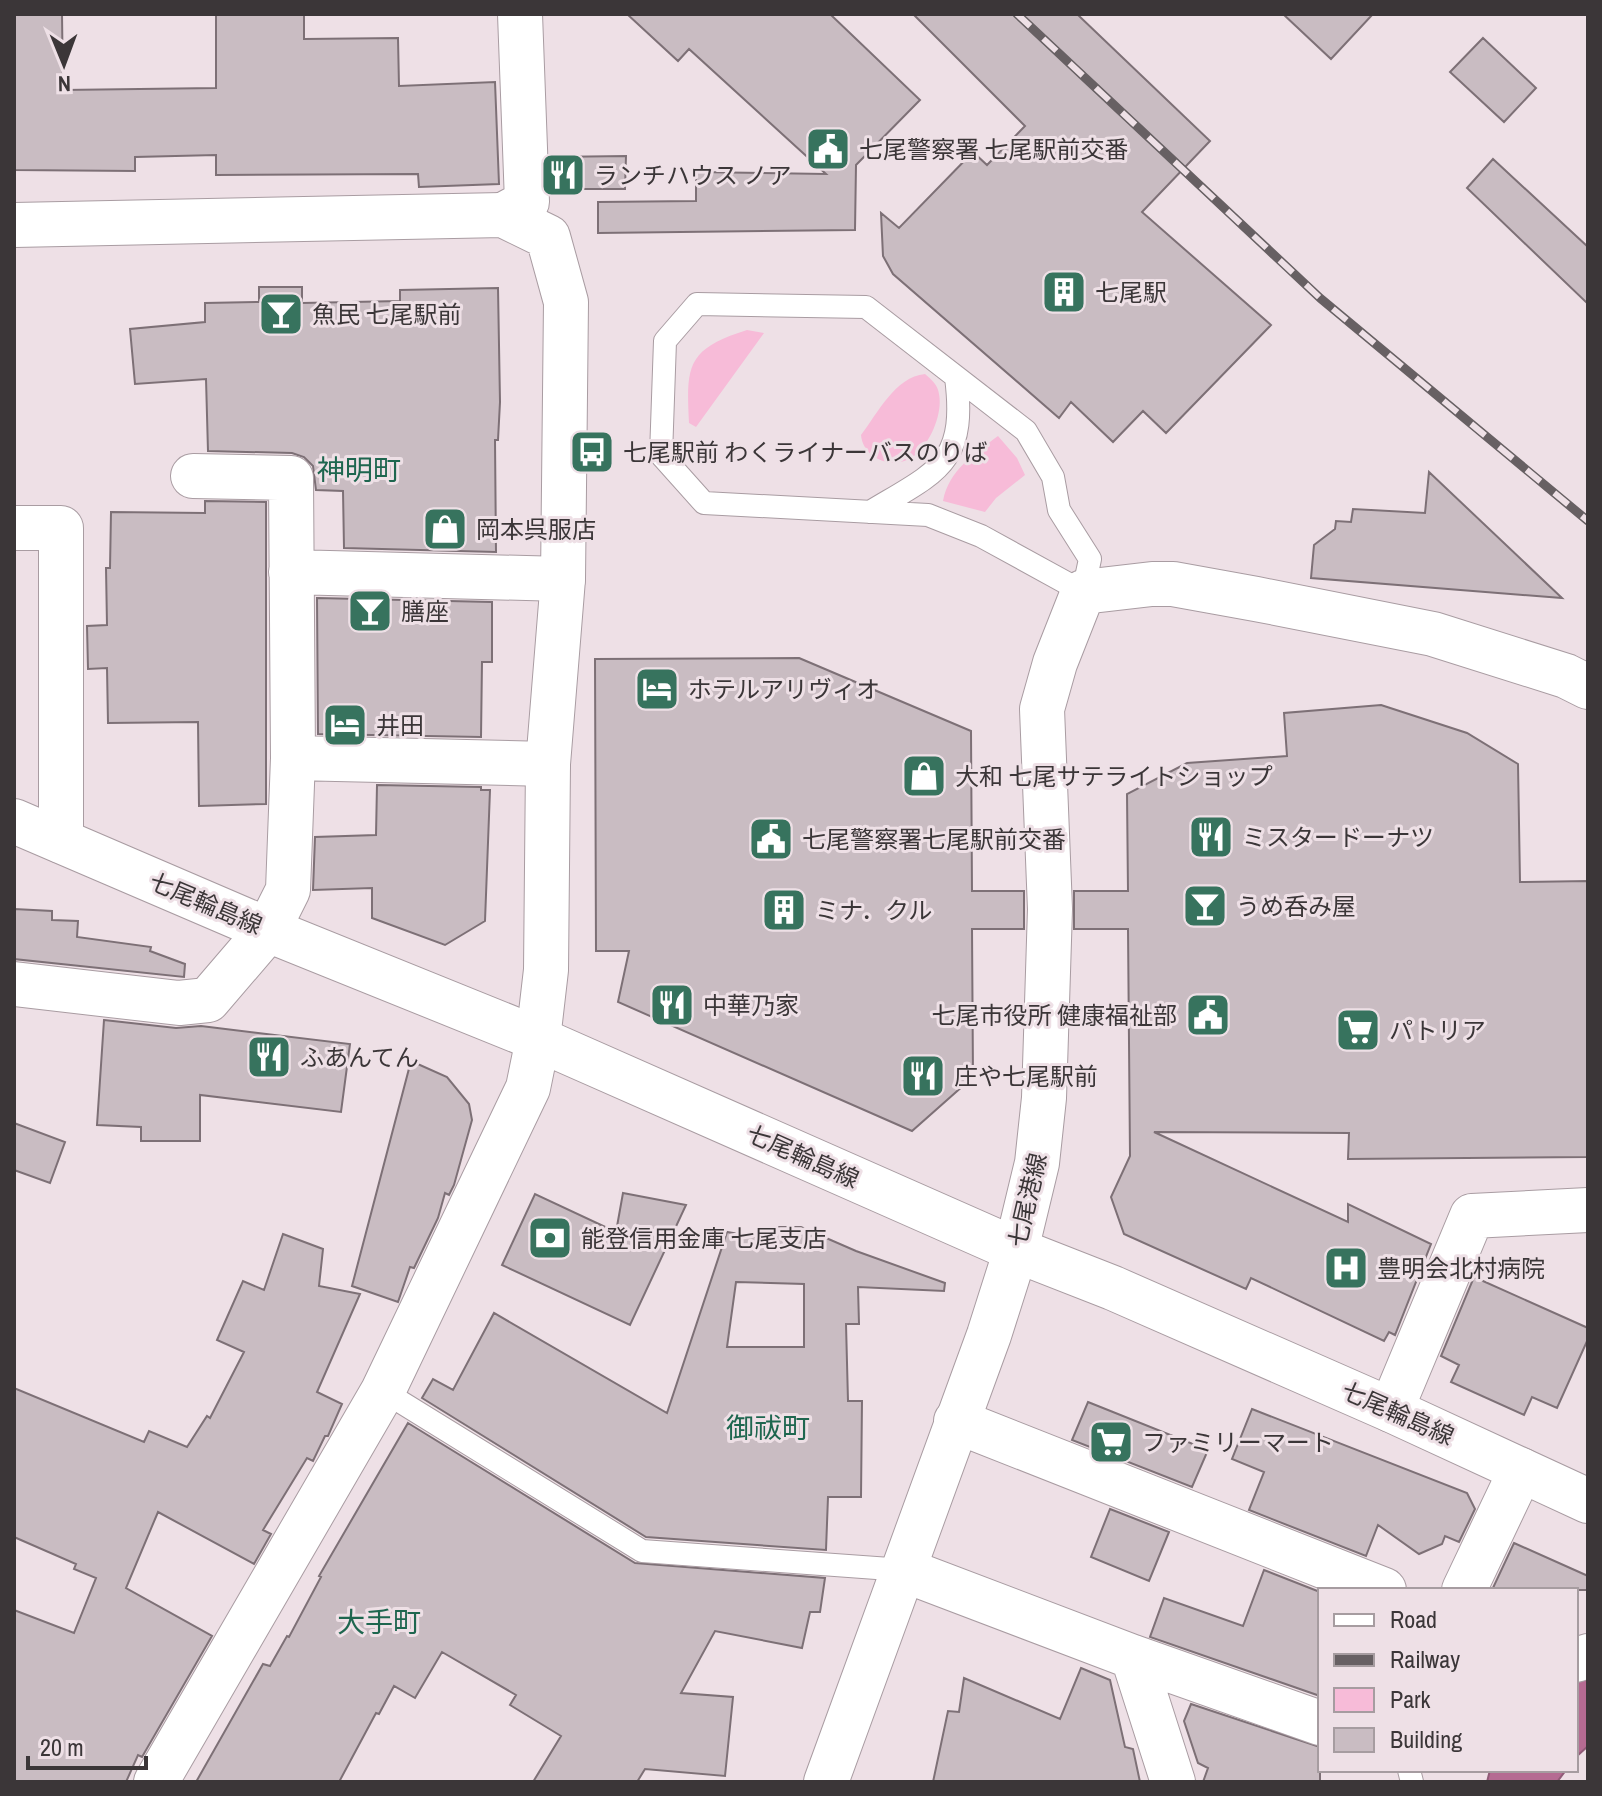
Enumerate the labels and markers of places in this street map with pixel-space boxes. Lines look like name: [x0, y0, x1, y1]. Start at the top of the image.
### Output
public building icon: 七尾警察署 七尾駅前交番: [804, 125, 852, 173]
place label: 七尾警察署 七尾駅前交番: [859, 133, 1128, 165]
restaurant icon: ランチハウス ノア: [539, 151, 587, 199]
place label: ランチハウス ノア: [594, 159, 791, 191]
building icon: 七尾駅: [1040, 268, 1088, 316]
place label: 七尾駅: [1095, 276, 1167, 308]
bar icon: 魚民 七尾駅前: [257, 290, 305, 338]
place label: 魚民 七尾駅前: [312, 298, 461, 330]
bus stop icon: 七尾駅前 わくライナーバスのりば: [568, 428, 616, 476]
place label: 七尾駅前 わくライナーバスのりば: [623, 436, 988, 468]
shop icon: 岡本呉服店: [421, 505, 469, 553]
place label: 岡本呉服店: [476, 513, 596, 545]
bar icon: 膳座: [346, 587, 394, 635]
place label: 膳座: [401, 595, 449, 627]
hotel icon: ホテルアリヴィオ: [633, 665, 681, 713]
place label: ホテルアリヴィオ: [688, 673, 880, 705]
hotel icon: 井田: [321, 701, 369, 749]
place label: 井田: [376, 709, 424, 741]
shop icon: 大和 七尾サテライトショップ: [900, 752, 948, 800]
place label: 大和 七尾サテライトショップ: [955, 760, 1272, 792]
restaurant icon: ミスタードーナツ: [1187, 813, 1235, 861]
public building icon: 七尾警察署七尾駅前交番: [747, 815, 795, 863]
place label: ミスタードーナツ: [1242, 821, 1434, 853]
place label: 七尾警察署七尾駅前交番: [802, 823, 1066, 855]
bar icon: うめ呑み屋: [1181, 882, 1229, 930]
building icon: ミナ．クル: [760, 886, 808, 934]
place label: うめ呑み屋: [1236, 890, 1356, 922]
place label: ミナ．クル: [815, 894, 932, 926]
restaurant icon: 中華乃家: [648, 981, 696, 1029]
place label: 中華乃家: [703, 989, 799, 1021]
public building icon: 七尾市役所 健康福祉部: [1184, 991, 1232, 1039]
place label: 七尾市役所 健康福祉部: [932, 999, 1177, 1031]
supermarket icon: パトリア: [1334, 1006, 1382, 1054]
place label: パトリア: [1389, 1014, 1486, 1046]
restaurant icon: ふあんてん: [245, 1033, 293, 1081]
place label: ふあんてん: [300, 1041, 419, 1073]
restaurant icon: 庄や七尾駅前: [899, 1052, 947, 1100]
place label: 庄や七尾駅前: [954, 1060, 1098, 1092]
bank icon: 能登信用金庫 七尾支店: [526, 1214, 574, 1262]
place label: 能登信用金庫 七尾支店: [581, 1222, 826, 1254]
hospital icon: 豊明会北村病院: [1322, 1244, 1370, 1292]
place label: 豊明会北村病院: [1377, 1252, 1545, 1284]
supermarket icon: ファミリーマート: [1087, 1418, 1135, 1466]
place label: ファミリーマート: [1142, 1426, 1334, 1458]

